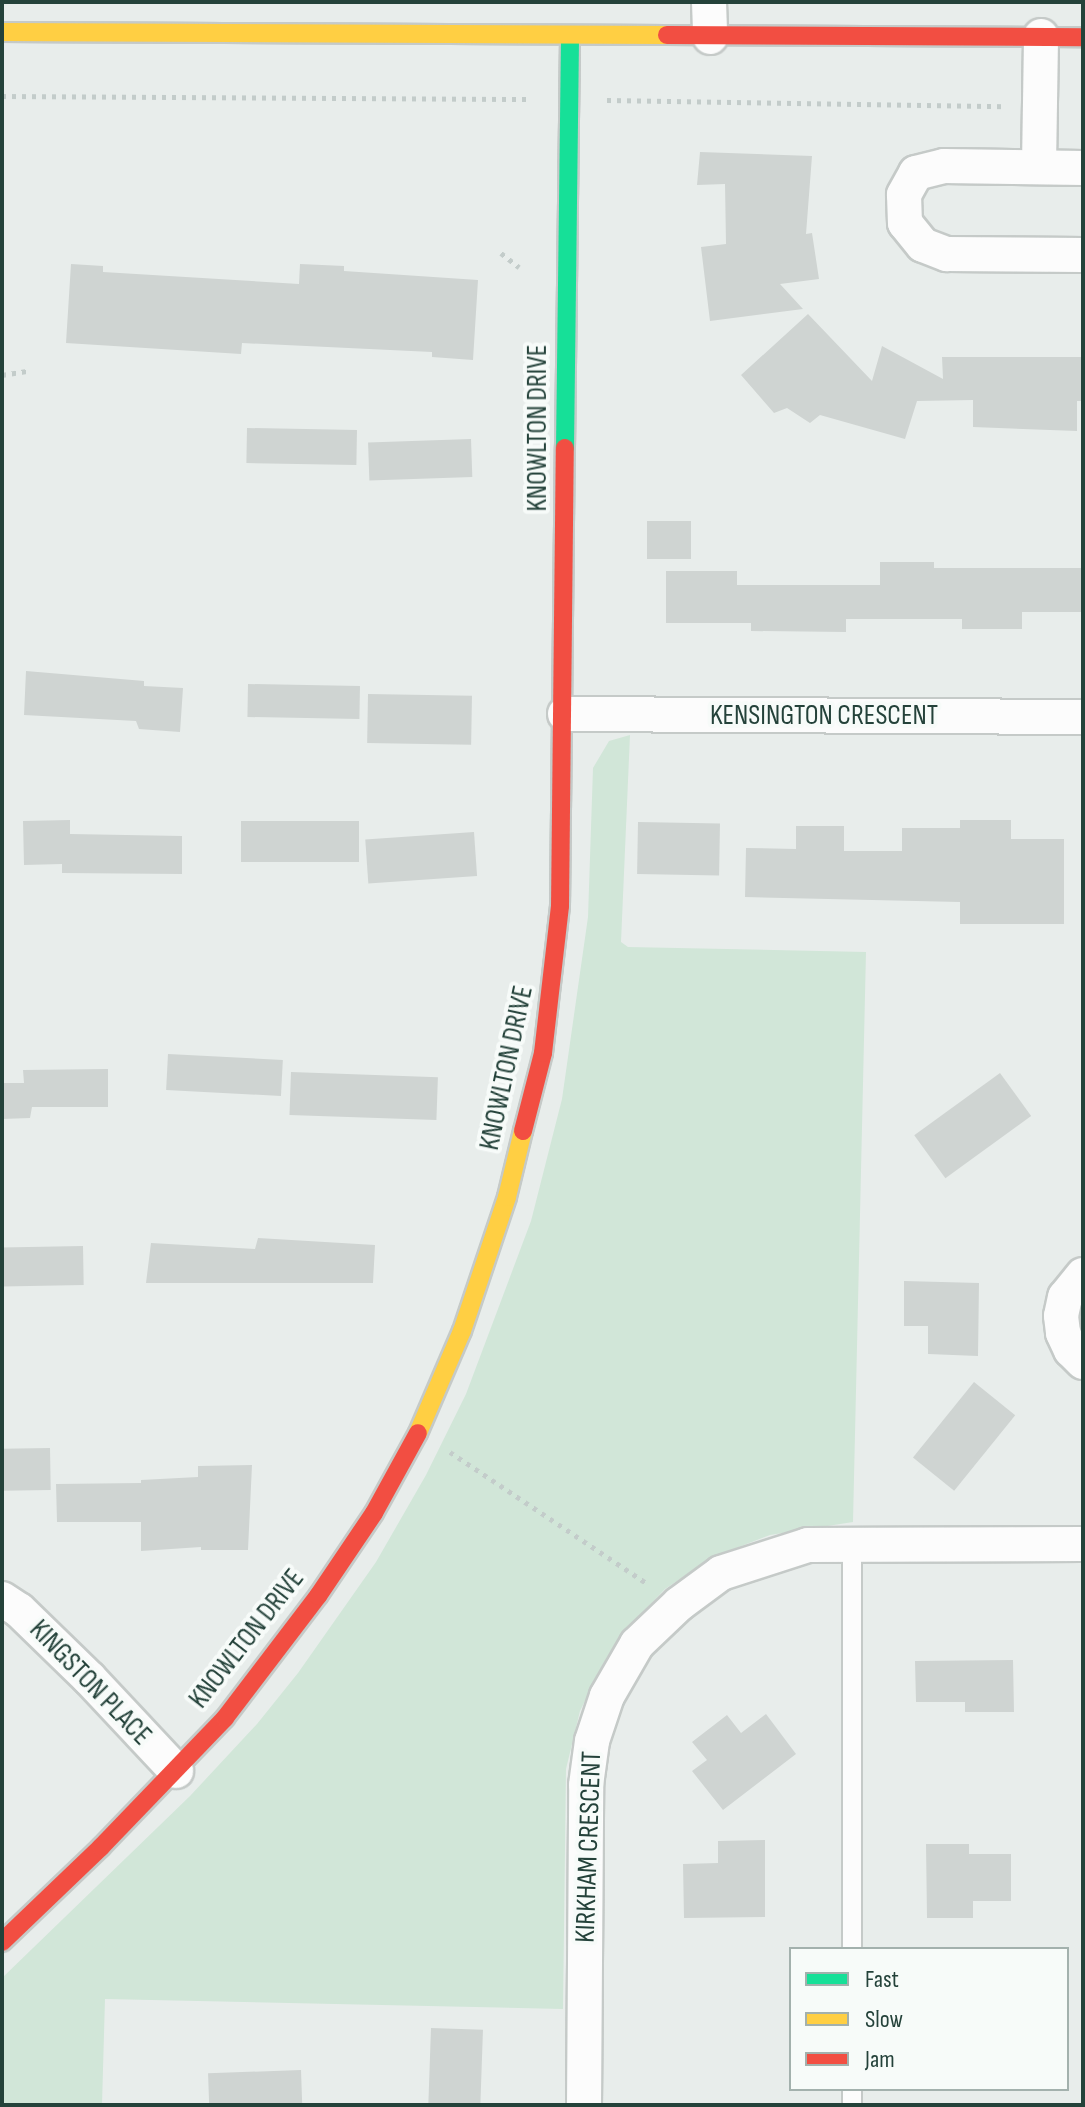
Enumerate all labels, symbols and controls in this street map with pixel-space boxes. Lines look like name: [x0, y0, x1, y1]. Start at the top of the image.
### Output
street label: KNOWLTON DRIVE: [521, 344, 555, 512]
street label: KENSINGTON CRESCENT: [710, 699, 938, 733]
street label: KNOWLTON DRIVE: [473, 983, 541, 1153]
street label: KNOWLTON DRIVE: [182, 1563, 312, 1715]
street label: KINGSTON PLACE: [22, 1613, 158, 1753]
street label: KIRKHAM CRESCENT: [569, 1751, 609, 1943]
legend: [789, 1947, 1069, 2091]
text: Fast: [865, 1965, 899, 1994]
text: Slow: [865, 2005, 903, 2034]
text: Jam: [865, 2045, 895, 2074]

